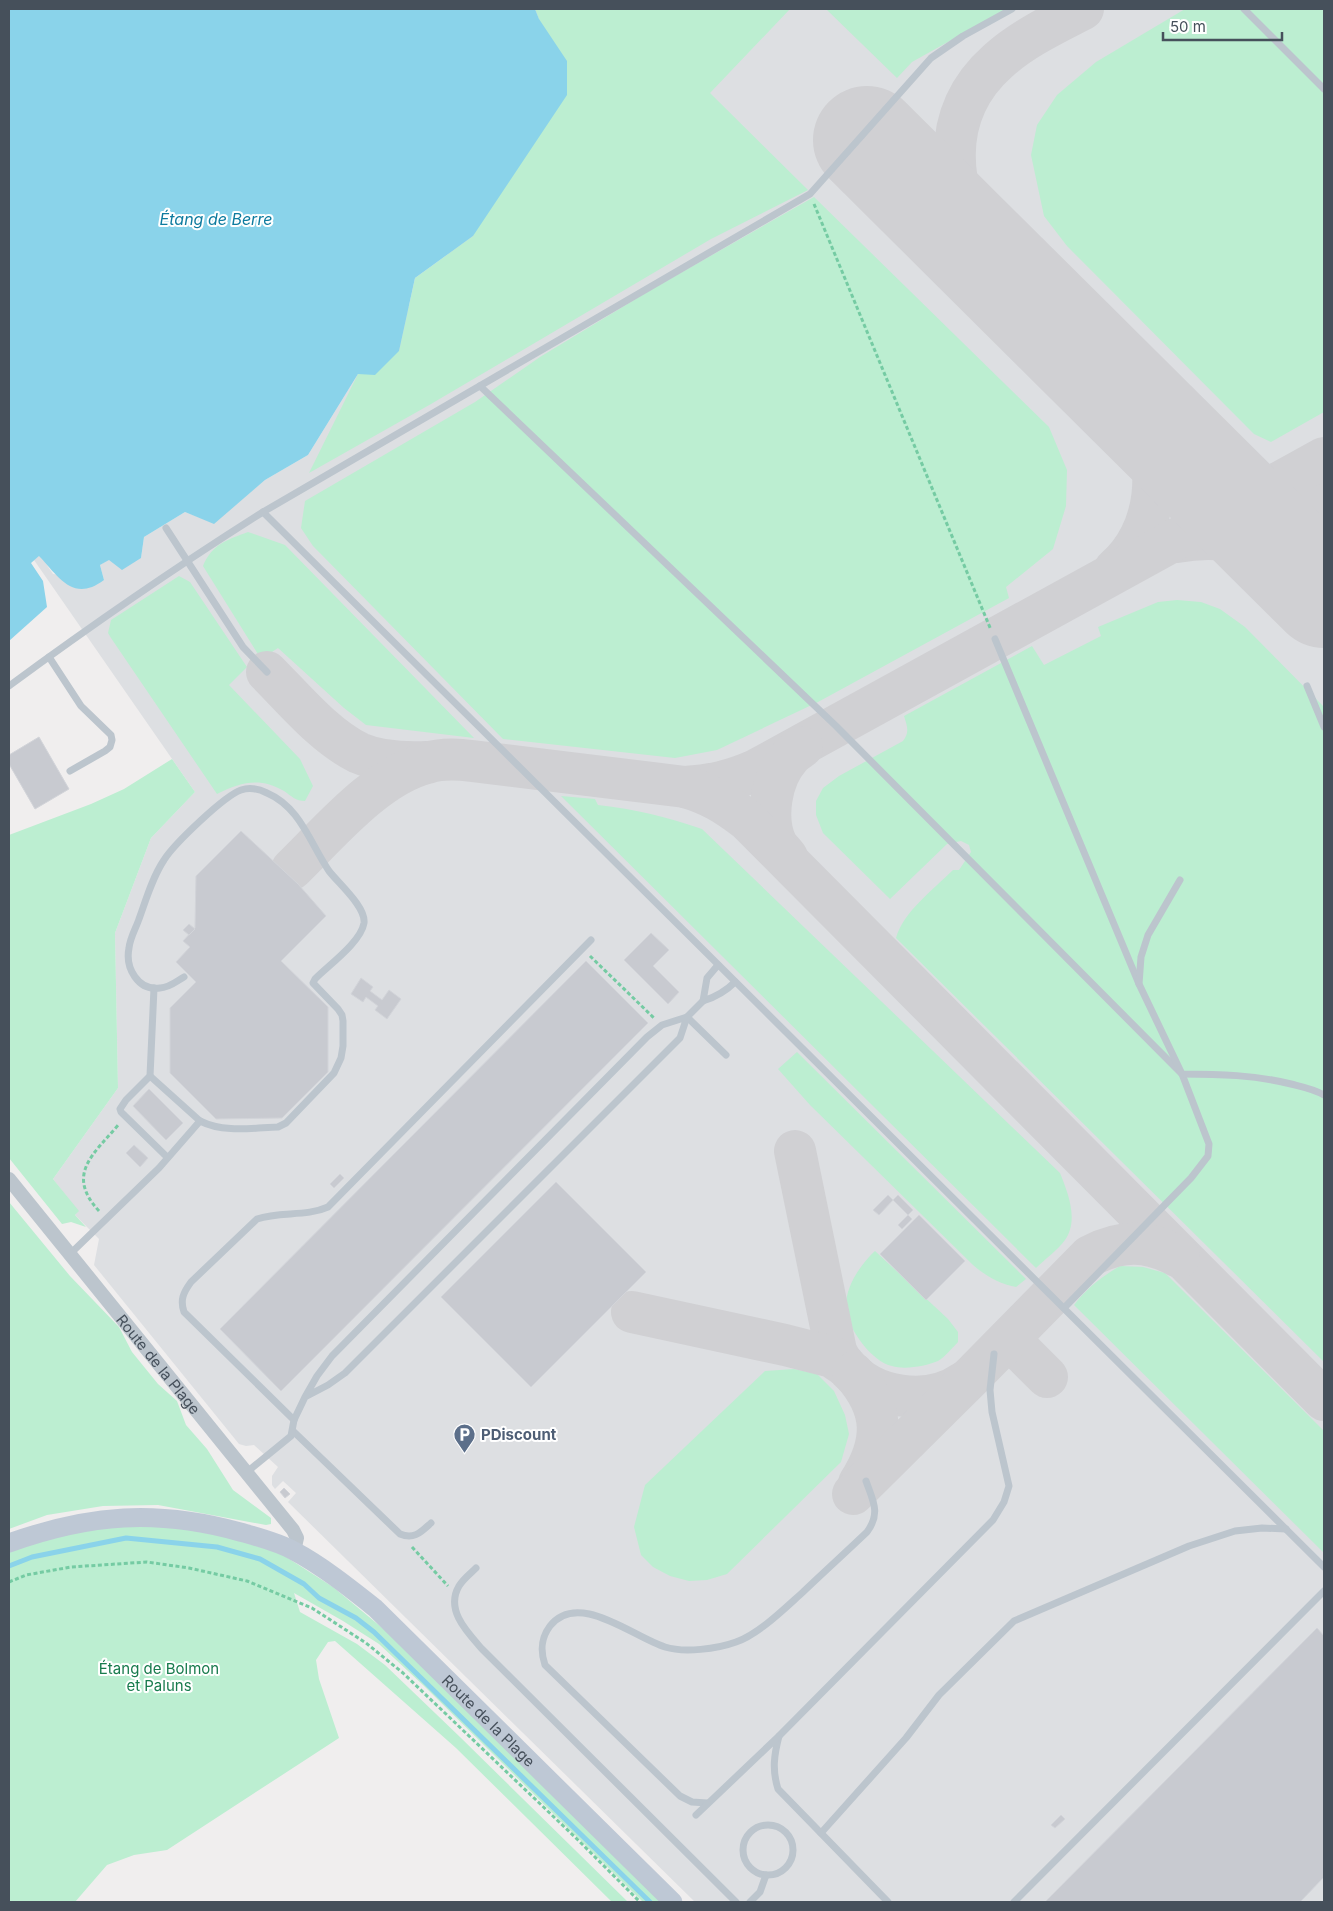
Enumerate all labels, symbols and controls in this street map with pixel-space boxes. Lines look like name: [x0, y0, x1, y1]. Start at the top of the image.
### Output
scale bar: [1163, 10, 1282, 42]
text: 50 m: [1170, 17, 1206, 36]
water label: Étang de Berre: [160, 209, 272, 229]
street label: Route de la Plage: [113, 1310, 205, 1418]
parking icon: PDiscount: [453, 1422, 477, 1453]
place label: PDiscount: [481, 1425, 557, 1444]
park label: Étang de Bolmon et Paluns: [99, 1659, 219, 1695]
street label: Route de la Plage: [438, 1670, 539, 1770]

